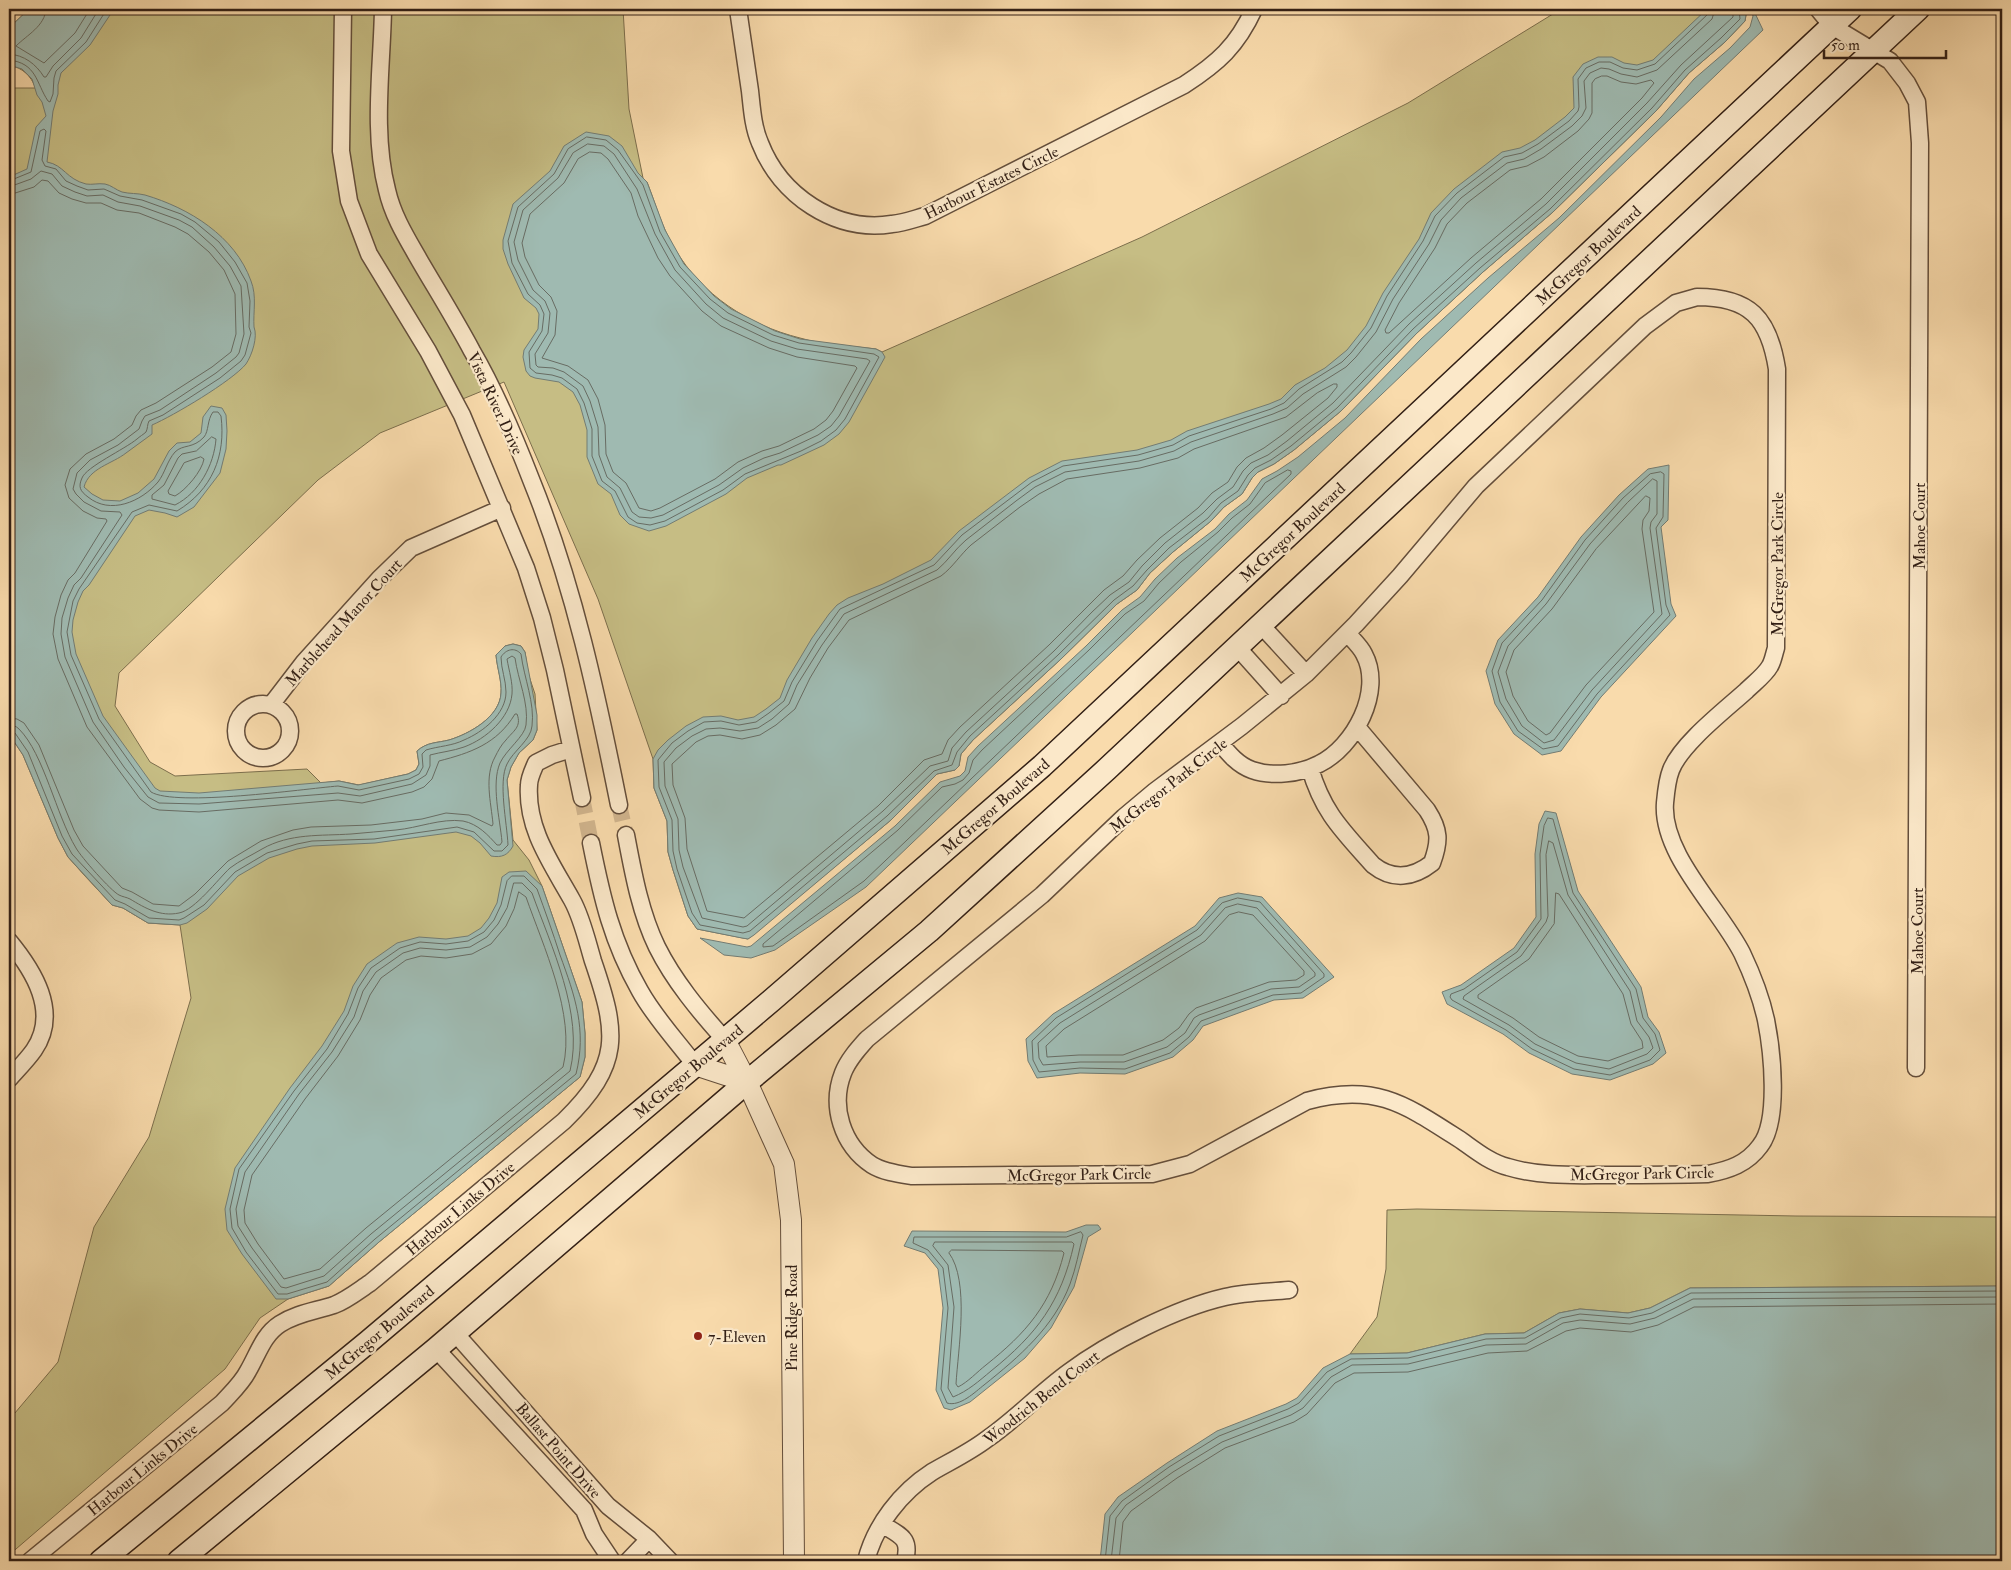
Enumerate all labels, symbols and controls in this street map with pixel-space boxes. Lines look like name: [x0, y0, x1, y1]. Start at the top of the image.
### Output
scale bar: [1824, 28, 1946, 60]
text: 50 m: [1831, 36, 1860, 55]
street label: Harbour Estates Circle: [921, 142, 1062, 224]
street label: McGregor Boulevard: [1532, 202, 1646, 310]
street label: Vista River Drive: [463, 349, 528, 458]
street label: McGregor Boulevard: [1236, 479, 1350, 587]
street label: Mahoe Court: [1910, 483, 1930, 569]
street label: McGregor Park Circle: [1768, 492, 1788, 636]
street label: Marblehead Manor Court: [281, 555, 406, 691]
street label: McGregor Park Circle: [1106, 733, 1232, 838]
street label: McGregor Boulevard: [937, 754, 1054, 859]
street label: Mahoe Court: [1908, 888, 1928, 974]
street label: McGregor Boulevard: [630, 1020, 748, 1123]
street label: Harbour Links Drive: [402, 1157, 519, 1260]
street label: McGregor Park Circle: [1570, 1163, 1715, 1185]
street label: McGregor Park Circle: [1007, 1164, 1152, 1186]
street label: Pine Ridge Road: [782, 1265, 802, 1371]
street label: McGregor Boulevard: [321, 1281, 439, 1384]
place label: 7-Eleven: [708, 1327, 766, 1347]
marker: 7-Eleven: [692, 1330, 704, 1342]
street label: Woodrich Bend Court: [979, 1346, 1104, 1450]
street label: Ballast Point Drive: [511, 1399, 605, 1503]
street label: Harbour Links Drive: [84, 1419, 202, 1520]

